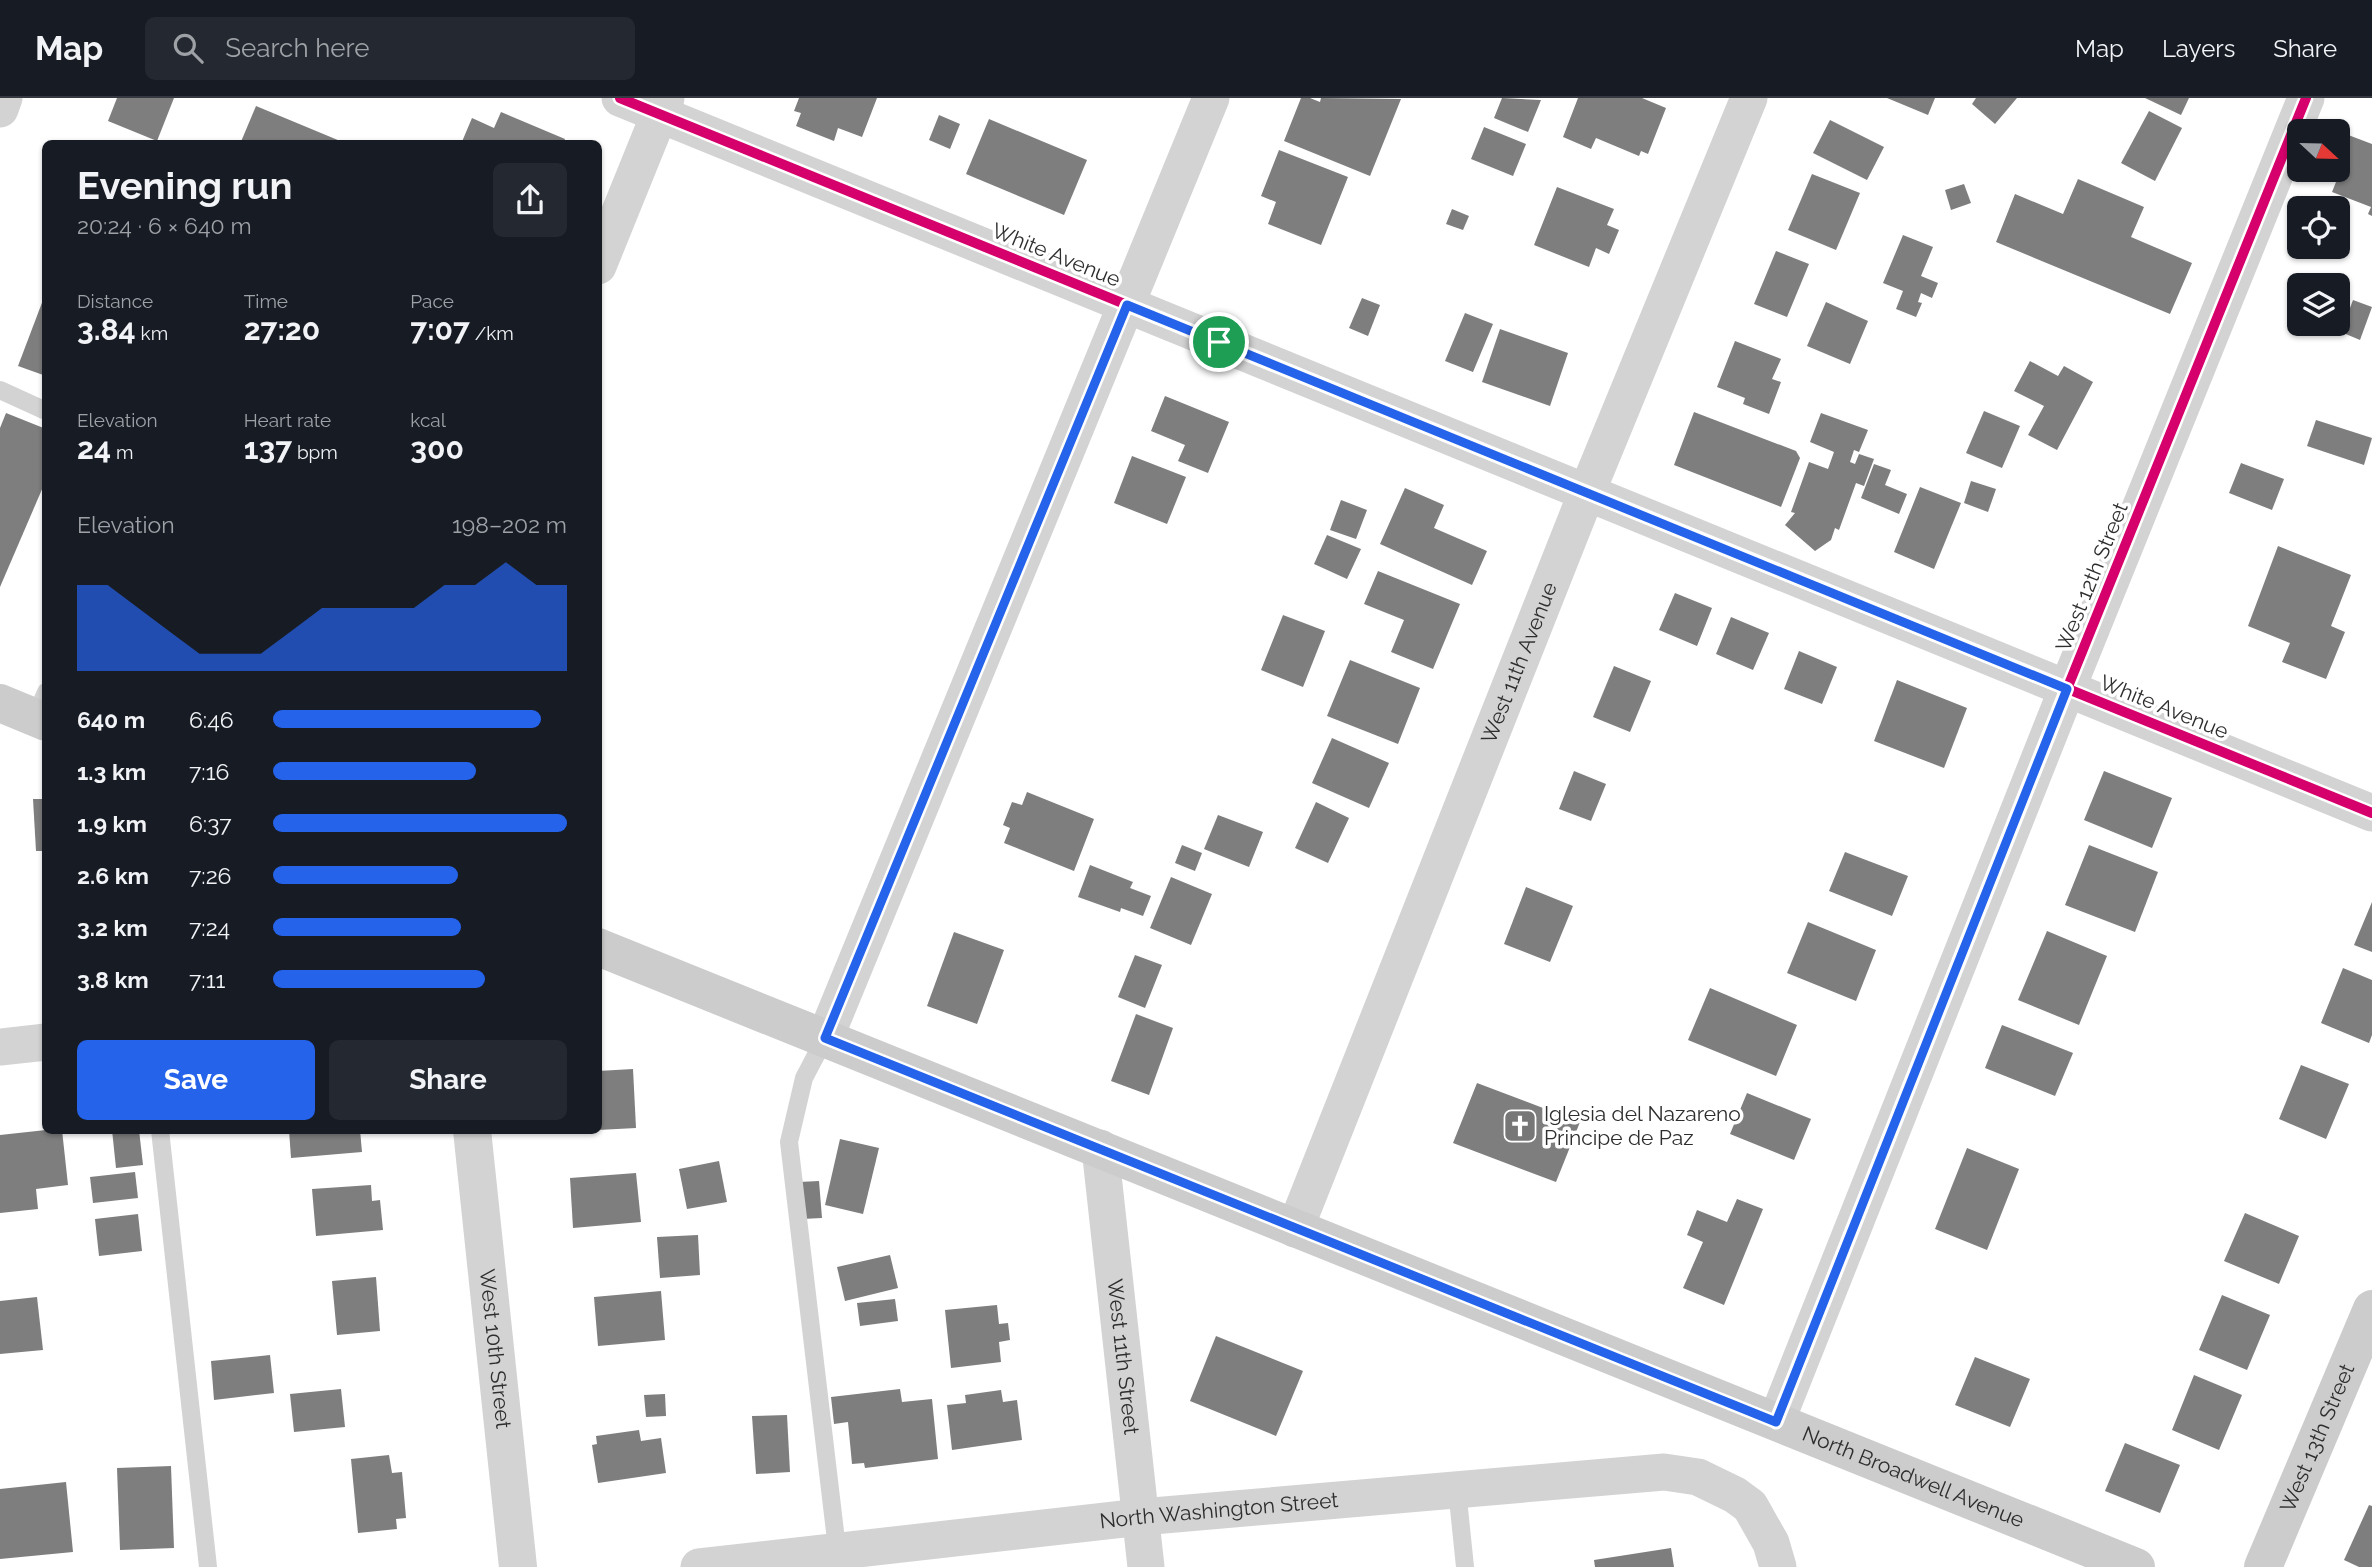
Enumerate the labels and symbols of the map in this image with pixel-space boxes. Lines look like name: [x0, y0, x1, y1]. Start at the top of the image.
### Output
north arrow: [2287, 119, 2350, 182]
street label: White Avenue: [988, 217, 1124, 292]
pin: [1189, 312, 1249, 372]
street label: West 12th Street: [2050, 499, 2133, 655]
street label: West 11th Avenue: [1476, 578, 1562, 747]
street label: White Avenue: [2096, 669, 2232, 744]
place label: Iglesia del Nazareno Principe de Paz: [1544, 1101, 1741, 1150]
church icon: Iglesia del Nazareno Principe de Paz: [1501, 1107, 1539, 1145]
street label: West 10th Street: [475, 1268, 516, 1430]
street label: West 11th Street: [1102, 1278, 1144, 1436]
street label: West 13th Street: [2275, 1360, 2359, 1516]
street label: North Broadwell Avenue: [1799, 1421, 2028, 1533]
street label: North Washington Street: [1098, 1487, 1339, 1534]

